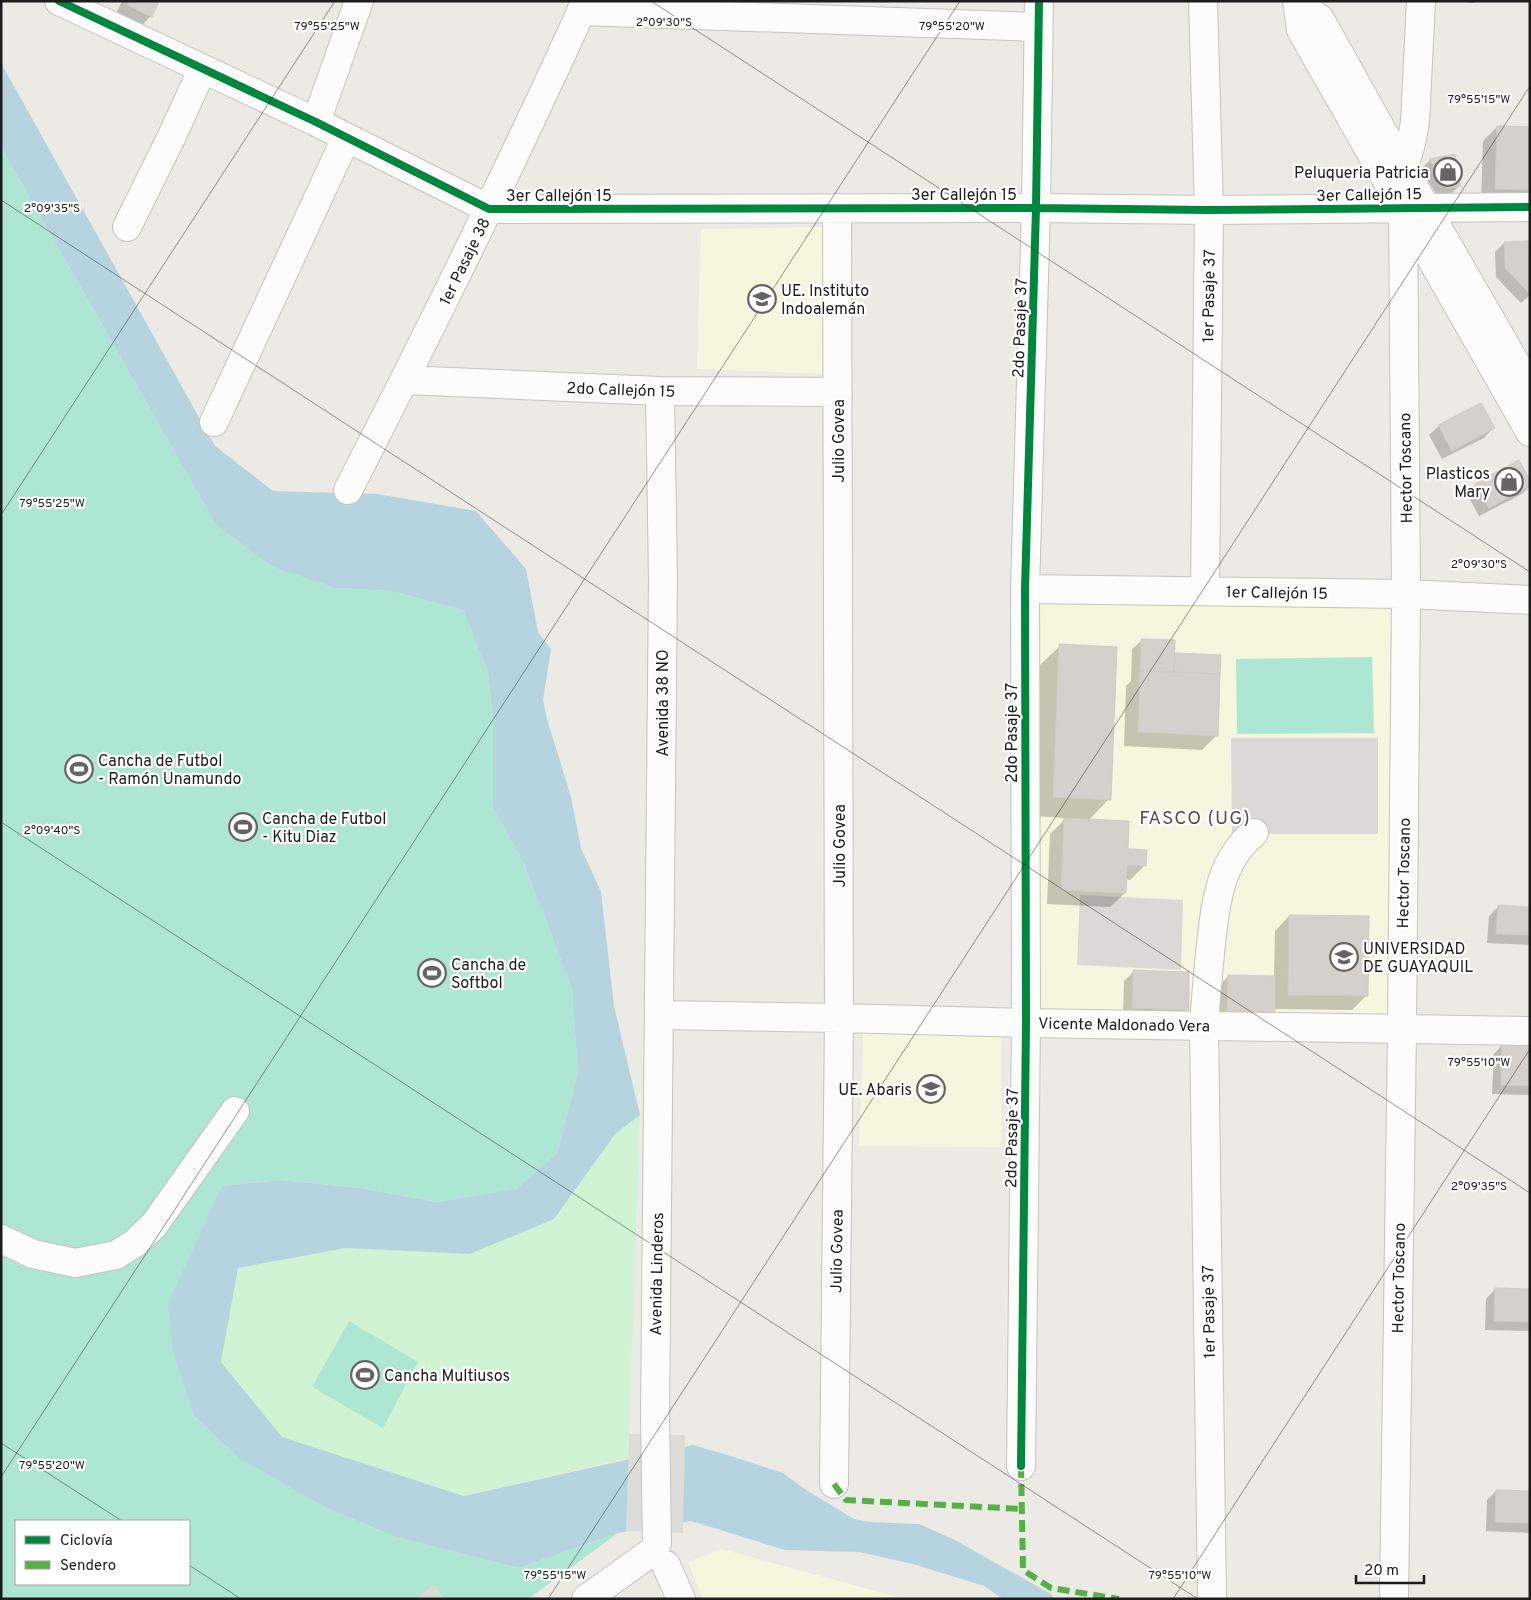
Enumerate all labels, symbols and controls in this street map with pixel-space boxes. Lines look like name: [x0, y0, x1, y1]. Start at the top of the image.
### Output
text: 2°09'30"S: [636, 15, 692, 31]
text: 79°55'25"W: [294, 19, 360, 35]
text: 79°55'20"W: [919, 19, 985, 35]
text: 79°55'15"W: [1448, 92, 1510, 108]
shop icon: Peluqueria Patricia: [1433, 157, 1463, 187]
place label: Peluqueria Patricia: [1294, 164, 1429, 184]
street label: 3er Callejón 15: [1316, 185, 1422, 207]
street label: 3er Callejón 15: [911, 186, 1017, 206]
street label: 3er Callejón 15: [506, 187, 612, 207]
text: 2°09'35"S: [24, 201, 80, 217]
street label: 1er Pasaje 38: [436, 215, 496, 309]
street label: 1er Pasaje 37: [1199, 249, 1221, 343]
street label: 2do Pasaje 37: [1009, 278, 1033, 378]
place label: UE. Instituto Indoalemán: [781, 282, 869, 320]
school or university icon: UE. Instituto Indoalemán: [747, 284, 777, 314]
street label: 2do Callejón 15: [566, 379, 676, 403]
street label: Julio Govea: [830, 399, 850, 483]
street label: Hector Toscano: [1396, 412, 1418, 523]
place label: Plasticos Mary: [1426, 465, 1490, 503]
shop icon: Plasticos Mary: [1494, 467, 1524, 497]
text: 79°55'25"W: [19, 496, 85, 512]
text: 2°09'30"S: [1451, 557, 1507, 573]
street label: 1er Callejón 15: [1226, 583, 1328, 605]
street label: Avenida 38 NO: [654, 649, 674, 757]
street label: 2do Pasaje 37: [1003, 683, 1023, 783]
place label: Cancha de Futbol - Ramón Unamundo: [98, 752, 241, 790]
sports icon: Cancha de Futbol - Ramón Unamundo: [64, 754, 94, 784]
street label: Julio Govea: [831, 804, 851, 888]
district label: FASCO (UG): [1139, 807, 1251, 831]
place label: Cancha de Futbol - Kitu Diaz: [262, 810, 386, 848]
sports icon: Cancha de Futbol - Kitu Diaz: [228, 812, 258, 842]
street label: Hector Toscano: [1394, 817, 1416, 929]
text: 2°09'40"S: [24, 823, 80, 839]
place label: UNIVERSIDAD DE GUAYAQUIL: [1363, 940, 1473, 978]
school or university icon: UNIVERSIDAD DE GUAYAQUIL: [1329, 942, 1359, 972]
place label: Cancha de Softbol: [451, 956, 526, 994]
sports icon: Cancha de Softbol: [417, 958, 447, 988]
street label: Vicente Maldonado Vera: [1038, 1015, 1210, 1037]
text: 79°55'10"W: [1448, 1055, 1510, 1071]
school or university icon: UE. Abaris: [916, 1074, 946, 1104]
place label: UE. Abaris: [838, 1081, 912, 1101]
street label: 2do Pasaje 37: [1002, 1088, 1024, 1188]
text: 2°09'35"S: [1451, 1179, 1507, 1195]
street label: Julio Govea: [827, 1209, 849, 1293]
street label: Avenida Linderos: [647, 1212, 669, 1336]
street label: Hector Toscano: [1389, 1222, 1411, 1334]
street label: 1er Pasaje 37: [1199, 1265, 1221, 1359]
sports icon: Cancha Multiusos: [350, 1360, 380, 1390]
place label: Cancha Multiusos: [384, 1367, 510, 1387]
text: 79°55'20"W: [19, 1458, 85, 1474]
legend: [15, 1520, 190, 1585]
text: Ciclovía: [60, 1532, 113, 1551]
scale bar: [1356, 1552, 1424, 1584]
text: Sendero: [60, 1557, 116, 1576]
text: 20 m: [1364, 1562, 1399, 1581]
text: 79°55'15"W: [524, 1568, 586, 1584]
text: 79°55'10"W: [1149, 1568, 1211, 1584]

